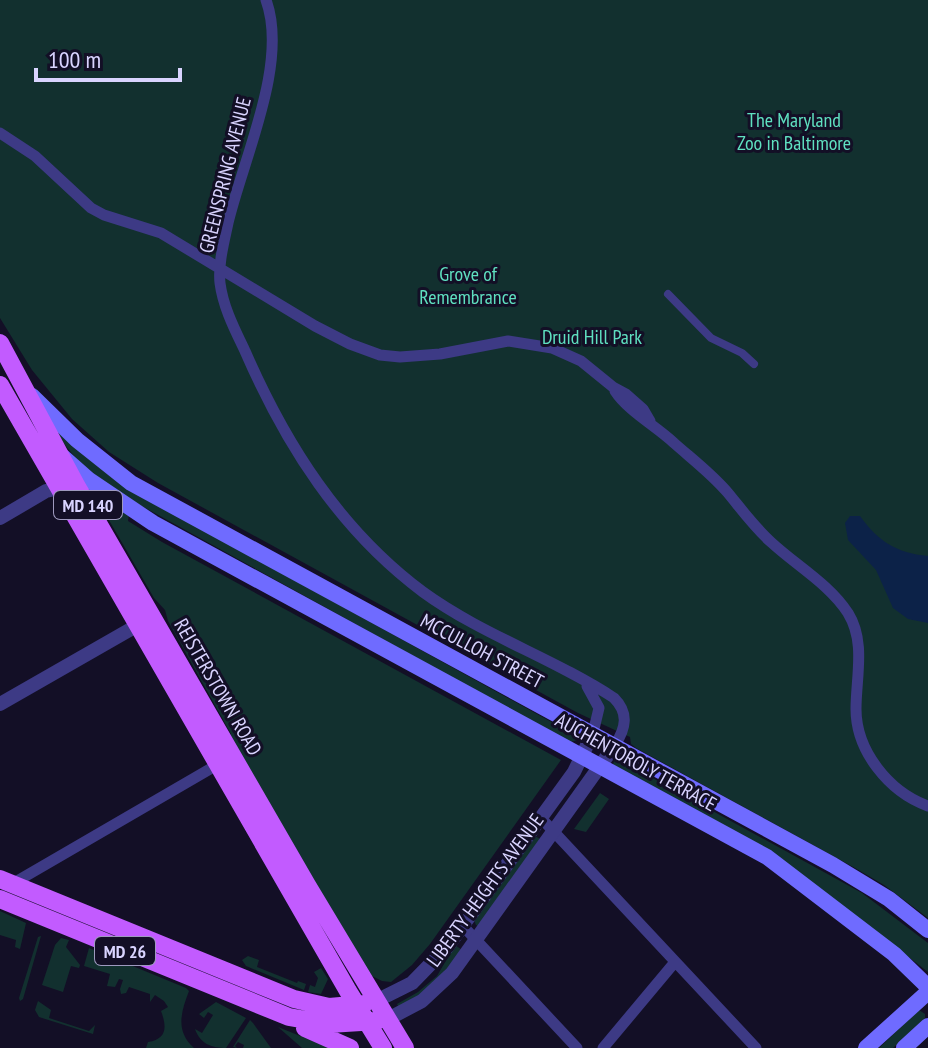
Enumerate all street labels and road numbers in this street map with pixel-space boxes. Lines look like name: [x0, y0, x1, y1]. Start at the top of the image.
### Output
street label: GREENSPRING AVENUE: [193, 94, 257, 256]
road number: MD 140: [54, 491, 122, 519]
street label: MCCULLOH STREET: [416, 608, 548, 694]
street label: REISTERSTOWN ROAD: [168, 614, 268, 760]
street label: AUCHENTOROLY TERRACE: [551, 707, 721, 817]
street label: LIBERTY HEIGHTS AVENUE: [421, 808, 549, 972]
road number: MD 26: [95, 937, 155, 965]

